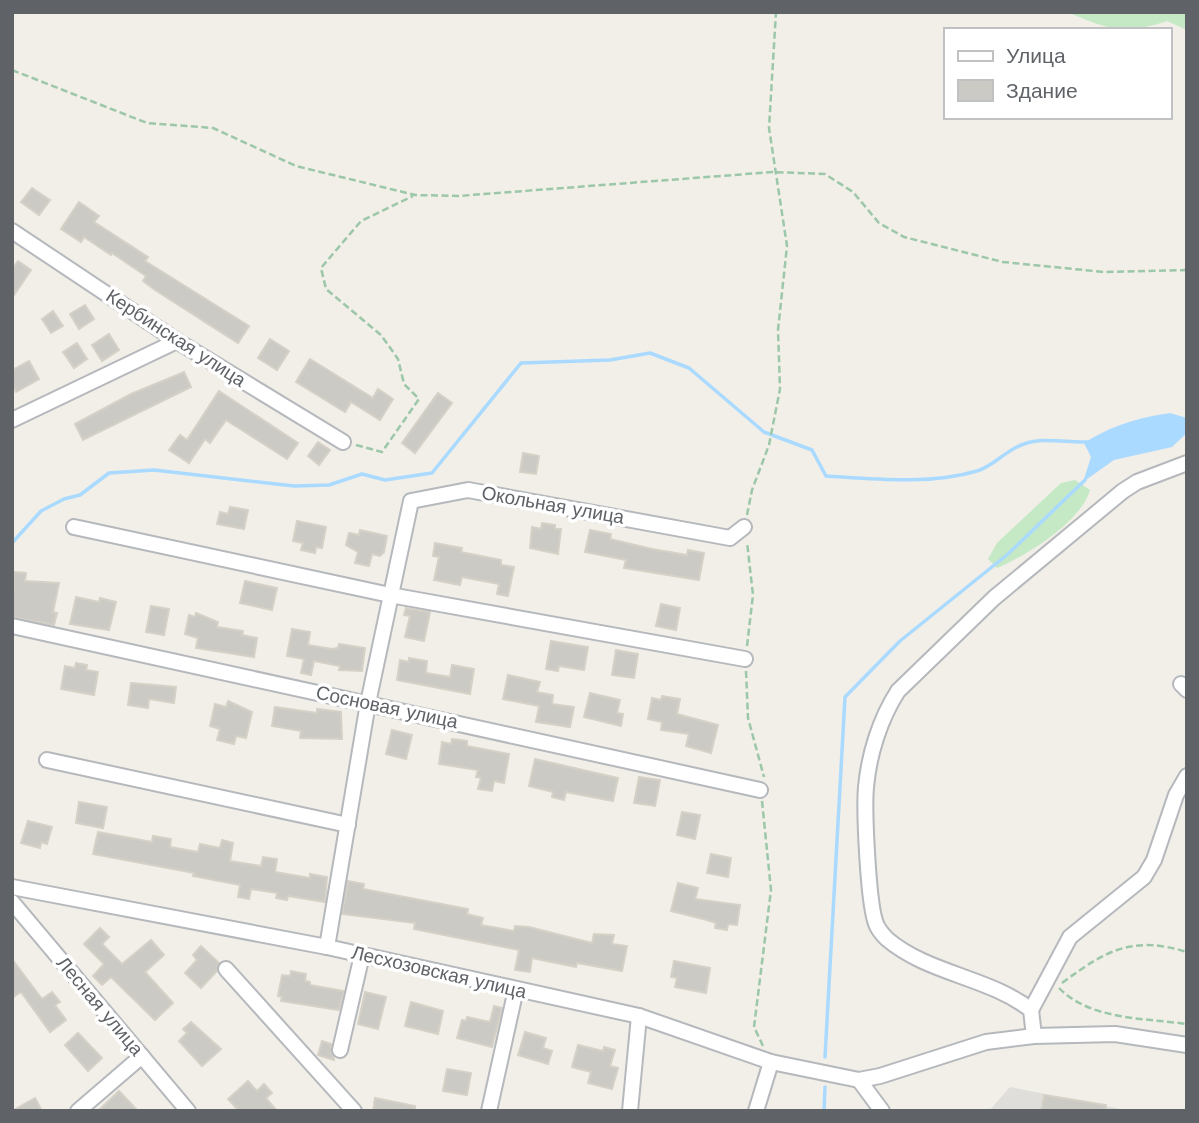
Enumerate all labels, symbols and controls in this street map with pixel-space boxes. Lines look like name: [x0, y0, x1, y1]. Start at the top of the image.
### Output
legend: [944, 28, 1171, 119]
text: Улица: [1006, 43, 1066, 68]
text: Здание: [1006, 78, 1078, 103]
street label: Кербинская улица: [102, 284, 251, 392]
street label: Окольная улица: [480, 481, 627, 529]
street label: Сосновая улица: [314, 681, 460, 733]
street label: Лесхозовская улица: [349, 941, 529, 1003]
street label: Лесная улица: [52, 952, 148, 1061]

